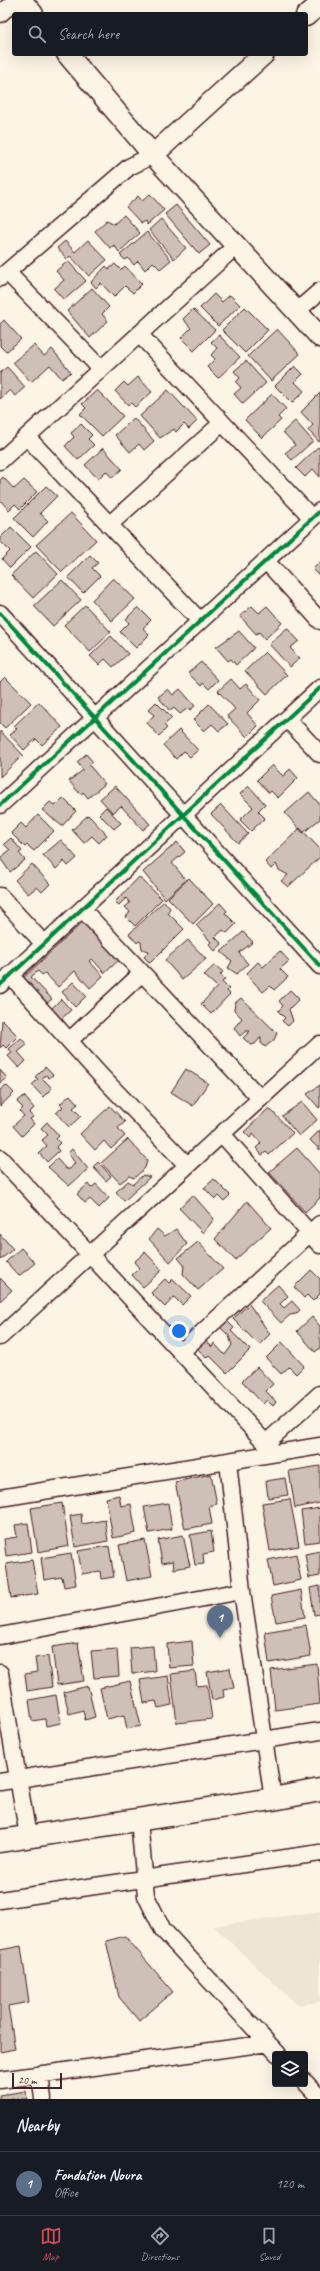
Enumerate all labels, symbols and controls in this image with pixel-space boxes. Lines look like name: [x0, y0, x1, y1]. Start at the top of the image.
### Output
search box: [12, 12, 308, 56]
icon: search: [26, 23, 48, 45]
text: Search here: [58, 25, 119, 44]
your location: [169, 1321, 189, 1341]
pin: 1: [207, 1605, 233, 1638]
map controls: [272, 2051, 308, 2087]
button: layers: [272, 2051, 308, 2087]
scale bar: [12, 2071, 62, 2090]
text: 20 m: [18, 2073, 37, 2087]
text: Nearby: [16, 2115, 59, 2136]
text: Fondation Noura: [54, 2166, 141, 2185]
text: 1: [26, 2176, 32, 2192]
text: 120 m: [276, 2176, 304, 2192]
text: Office: [54, 2185, 78, 2201]
tab: Map: [40, 2225, 62, 2263]
tab: Directions: [141, 2225, 179, 2263]
tab: Saved: [258, 2225, 280, 2263]

